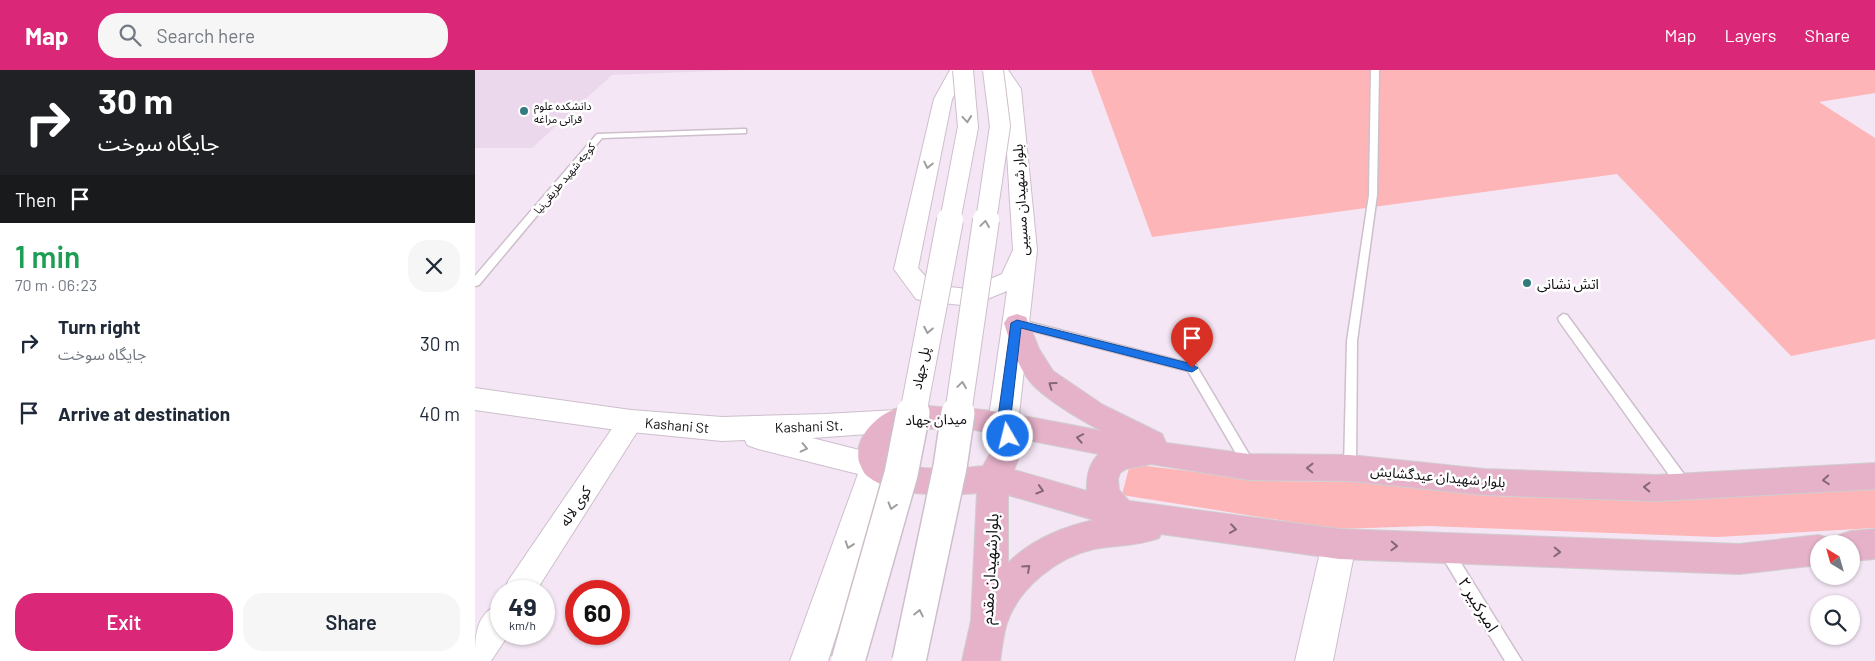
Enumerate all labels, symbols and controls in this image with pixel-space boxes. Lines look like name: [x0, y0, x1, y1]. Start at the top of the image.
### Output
search box: [98, 13, 448, 58]
text: Map: [25, 21, 68, 50]
icon: search: [116, 21, 144, 49]
text: Search here: [156, 24, 255, 47]
text: Map: [1664, 24, 1696, 46]
text: Layers: [1724, 24, 1777, 46]
text: Share: [1805, 24, 1850, 46]
text: 30 m: [98, 79, 173, 121]
icon: right: [15, 90, 80, 155]
place label: دانشکده علوم قرآنی مراغه: [534, 99, 592, 126]
marker: دانشکده علوم قرآنی مراغه: [518, 105, 530, 117]
one-way arrow: [961, 115, 972, 123]
text: جایگاه سوخت: [98, 129, 219, 155]
street label: کوچه شهید طریقی‌نیا: [531, 140, 599, 217]
street label: بلوار شهیدان مسیبی: [1009, 143, 1032, 256]
one-way arrow: [924, 161, 934, 170]
icon: arrive: [66, 185, 94, 213]
text: Then: [15, 188, 56, 211]
one-way arrow: [980, 220, 990, 228]
text: 1 min: [15, 238, 80, 274]
button: close: [408, 240, 460, 292]
text: 70 m · 06:23: [15, 275, 97, 294]
place label: اتش نشانی: [1537, 275, 1599, 293]
marker: اتش نشانی: [1521, 277, 1533, 289]
text: Turn right: [58, 315, 140, 338]
pin: [1171, 317, 1213, 368]
icon: arrive: [1178, 324, 1206, 352]
one-way arrow: [923, 325, 934, 334]
icon: right: [15, 329, 43, 357]
text: 30 m: [420, 332, 460, 355]
text: جایگاه سوخت: [58, 344, 146, 363]
street label: پل جهاد: [908, 345, 935, 391]
one-way arrow: [956, 381, 967, 389]
one-way arrow: [1048, 382, 1058, 391]
icon: arrive: [15, 399, 43, 427]
text: Arrive at destination: [58, 402, 230, 425]
text: 40 m: [419, 402, 460, 425]
position arrow: [981, 409, 1033, 461]
street label: میدان جهاد: [905, 410, 967, 429]
street label: Kashani St: [644, 414, 710, 436]
street label: Kashani St.: [775, 416, 843, 436]
one-way arrow: [1075, 434, 1084, 444]
one-way arrow: [800, 442, 809, 453]
one-way arrow: [1306, 462, 1314, 473]
street label: بلوار شهیدان عیدگشایش: [1370, 462, 1507, 491]
one-way arrow: [1822, 474, 1830, 485]
one-way arrow: [1642, 482, 1650, 493]
street label: کوی لاله: [556, 483, 595, 530]
one-way arrow: [1035, 485, 1043, 495]
one-way arrow: [887, 501, 897, 509]
street label: بلوارشهیدان مقدم: [977, 513, 1005, 625]
one-way arrow: [1229, 524, 1237, 534]
north arrow: [1810, 535, 1860, 585]
map controls: [1810, 535, 1860, 645]
one-way arrow: [845, 540, 855, 549]
one-way arrow: [1391, 540, 1399, 551]
one-way arrow: [1553, 546, 1561, 557]
one-way arrow: [1022, 564, 1031, 573]
street label: امیرکبیر ۲: [1454, 573, 1503, 635]
speed limit sign: 60: [565, 580, 630, 645]
text: 49: [508, 591, 537, 621]
button: Exit: [15, 593, 233, 651]
button: Share: [243, 593, 460, 651]
button: search: [1810, 595, 1860, 645]
one-way arrow: [913, 609, 924, 618]
text: km/h: [509, 618, 536, 632]

